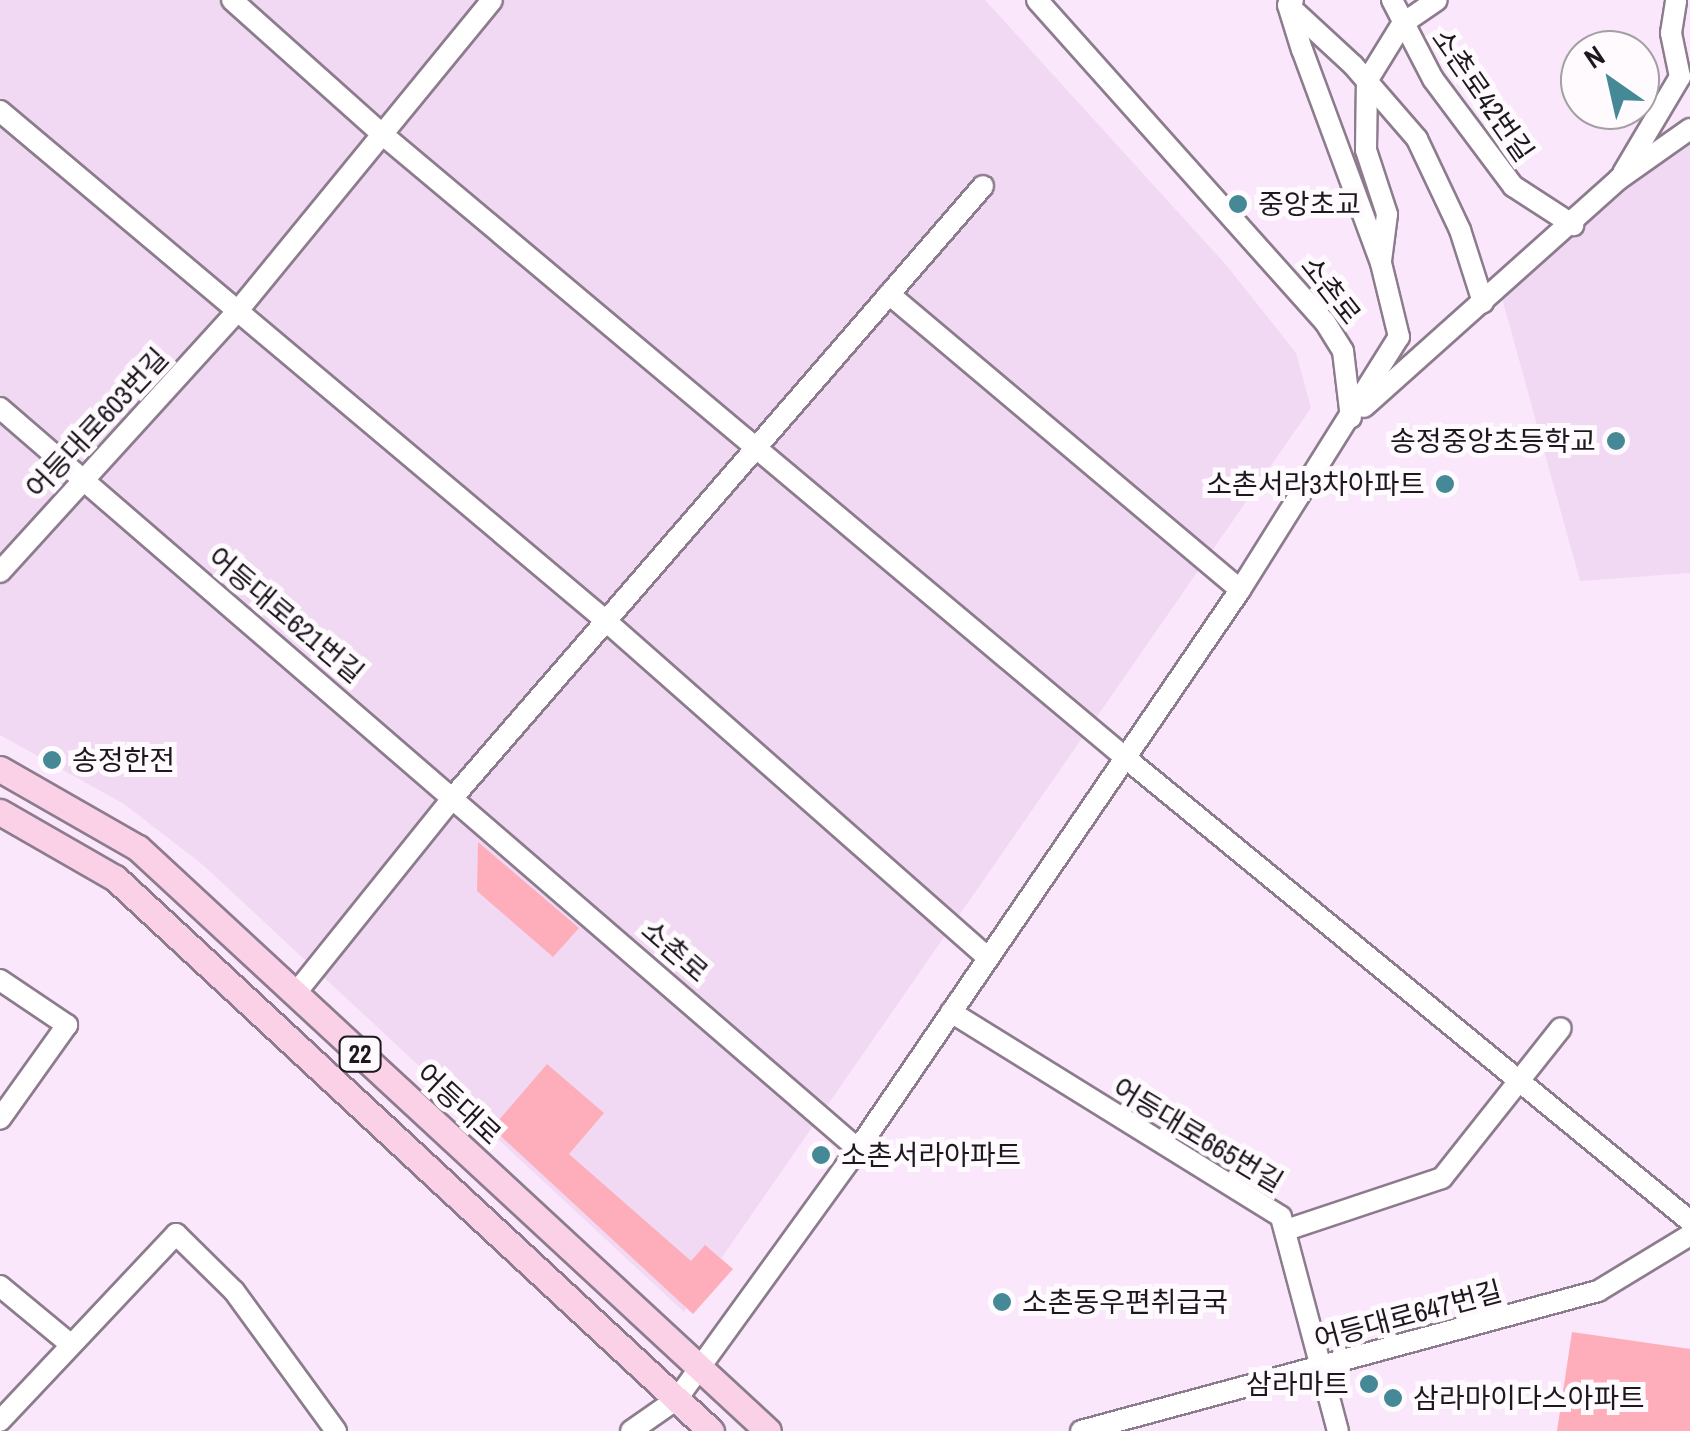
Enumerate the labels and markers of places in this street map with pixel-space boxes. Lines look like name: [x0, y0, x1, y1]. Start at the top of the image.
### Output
place label: 중앙초교: [1258, 187, 1361, 221]
marker: 중앙초교: [1227, 193, 1249, 215]
place label: 송정중앙초등학교: [1390, 424, 1596, 458]
marker: 송정중앙초등학교: [1605, 430, 1627, 452]
place label: 소촌서라3차아파트: [1206, 467, 1425, 501]
marker: 소촌서라3차아파트: [1434, 473, 1456, 495]
place label: 송정한전: [72, 743, 175, 777]
marker: 송정한전: [41, 749, 63, 771]
place label: 소촌서라아파트: [841, 1138, 1021, 1172]
marker: 소촌서라아파트: [810, 1144, 832, 1166]
place label: 소촌동우편취급국: [1022, 1285, 1228, 1319]
marker: 소촌동우편취급국: [991, 1291, 1013, 1313]
place label: 삼라마트: [1246, 1367, 1349, 1401]
marker: 삼라마트: [1358, 1373, 1380, 1395]
place label: 삼라마이다스아파트: [1413, 1381, 1645, 1415]
marker: 삼라마이다스아파트: [1382, 1387, 1404, 1409]

